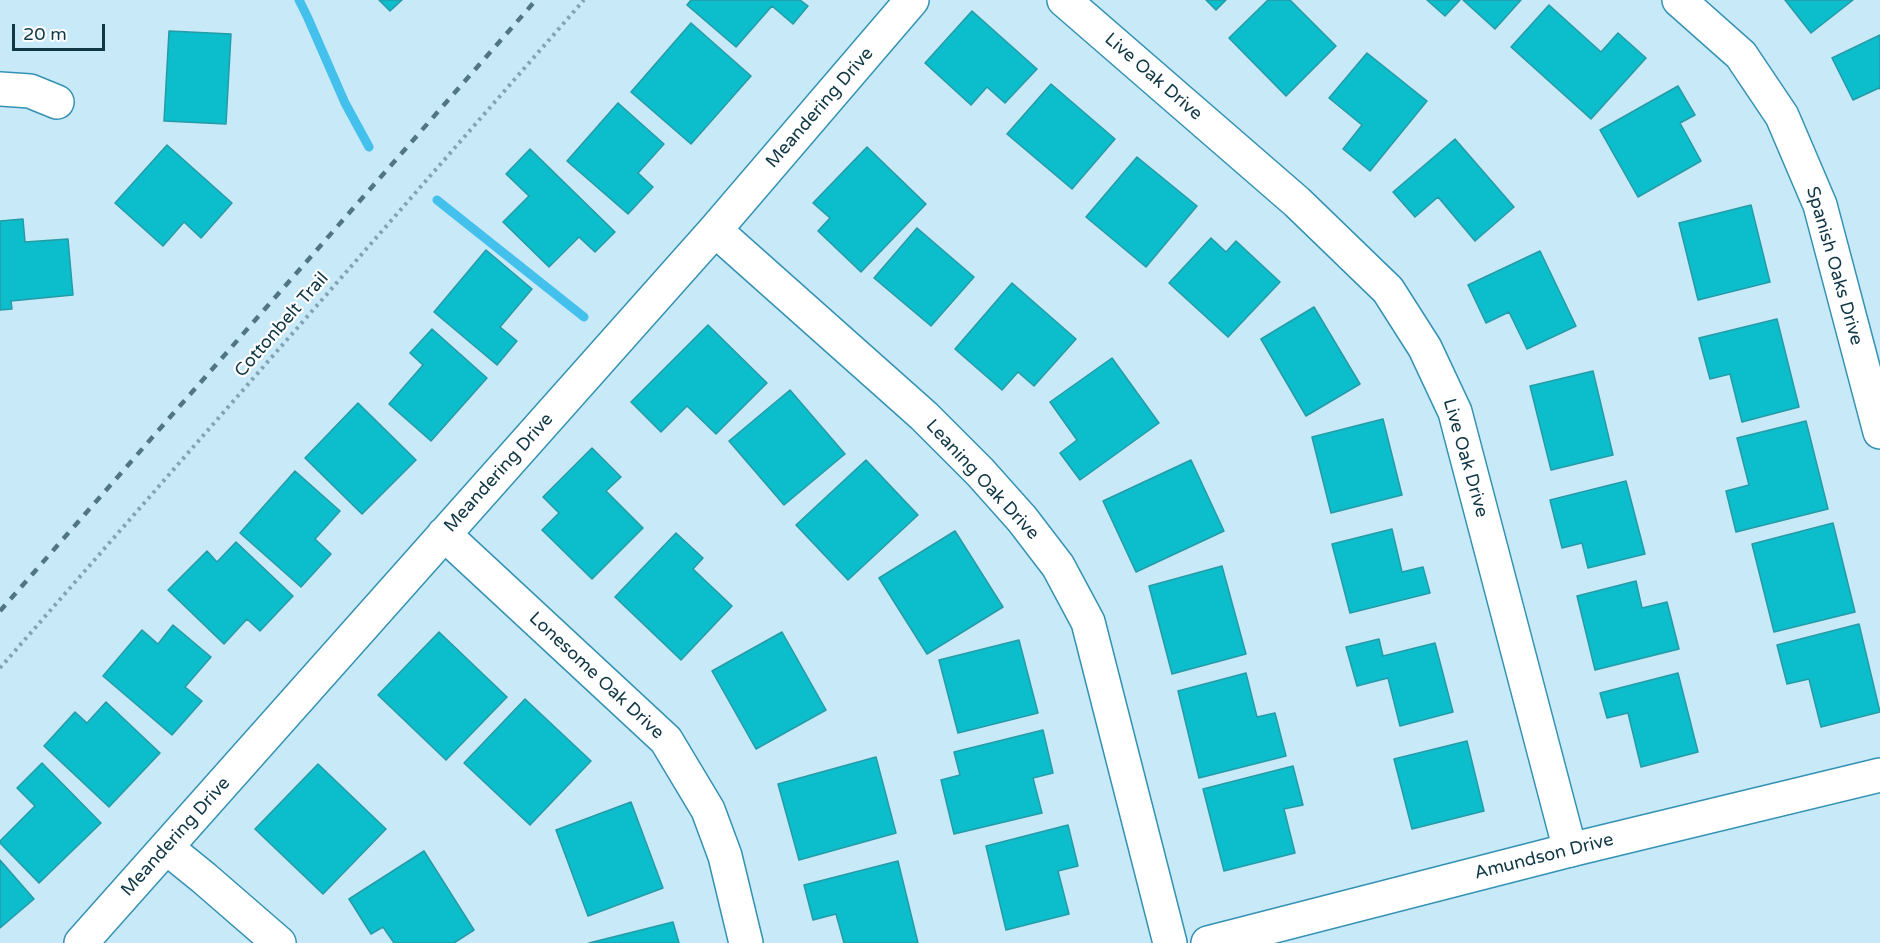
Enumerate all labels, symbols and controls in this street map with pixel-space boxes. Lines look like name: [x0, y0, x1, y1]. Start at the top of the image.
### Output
scale bar: [15, 12, 108, 50]
text: 20 m: [23, 23, 67, 45]
street label: Live Oak Drive: [1100, 29, 1206, 125]
street label: Meandering Drive: [762, 43, 878, 173]
street label: Spanish Oaks Drive: [1801, 184, 1867, 348]
street label: Cottonbelt Trail: [231, 268, 333, 382]
street label: Live Oak Drive: [1438, 396, 1492, 520]
street label: Meandering Drive: [440, 409, 558, 537]
street label: Leaning Oak Drive: [921, 415, 1043, 545]
street label: Lonesome Oak Drive: [524, 608, 668, 744]
street label: Meandering Drive: [117, 773, 235, 901]
street label: Amundson Drive: [1472, 829, 1616, 885]

